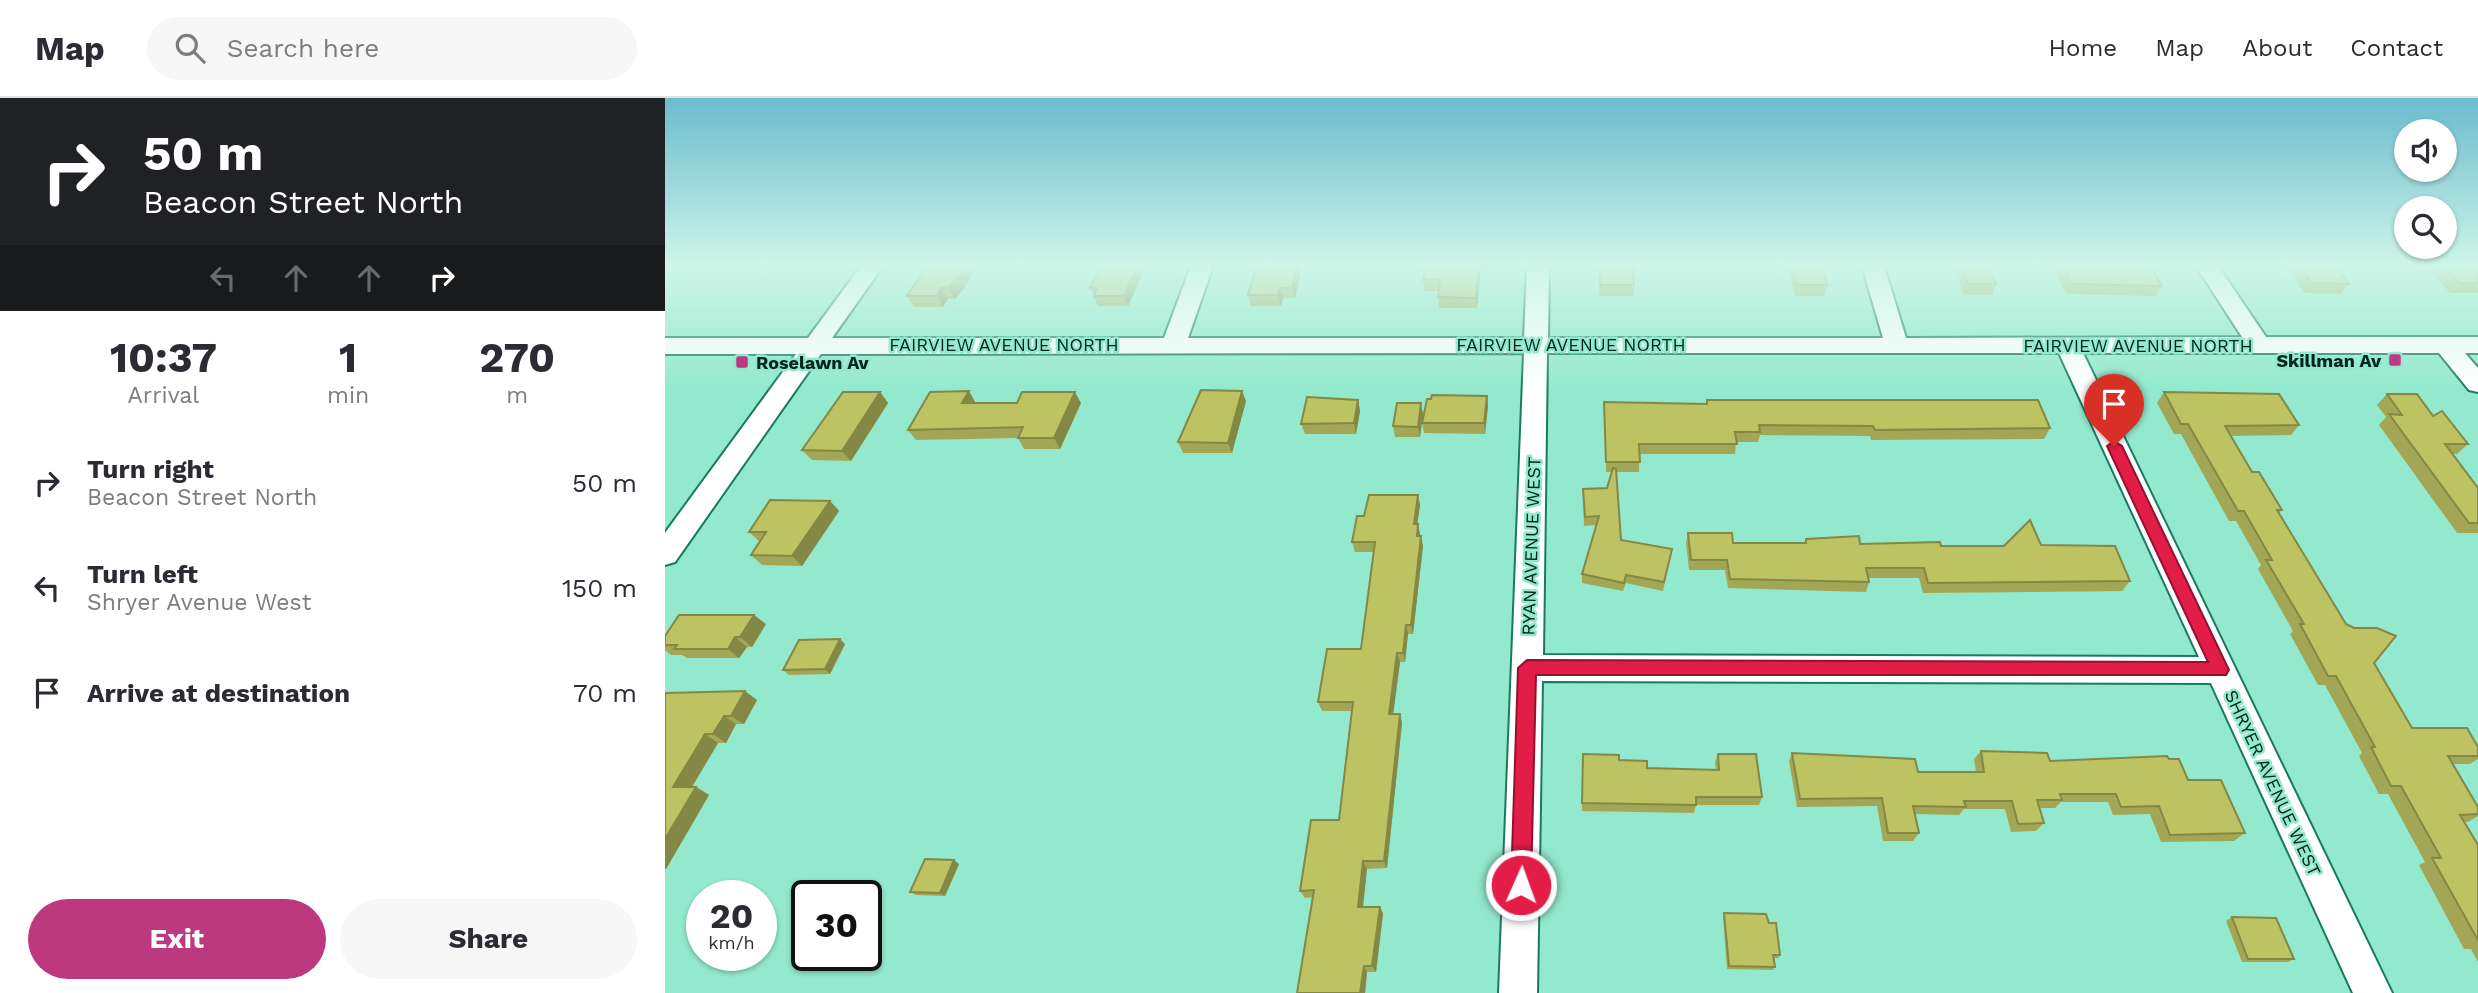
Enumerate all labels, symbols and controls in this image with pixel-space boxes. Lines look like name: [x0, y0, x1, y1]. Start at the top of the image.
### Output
search box: [147, 17, 637, 80]
text: Map: [35, 29, 105, 68]
icon: search: [171, 29, 209, 67]
text: Search here: [227, 33, 379, 63]
text: Home: [2049, 34, 2117, 62]
text: Map: [2155, 34, 2204, 62]
text: About: [2242, 34, 2312, 62]
text: Contact: [2350, 34, 2443, 62]
map controls: [2394, 119, 2457, 259]
button: sound: [2394, 119, 2457, 182]
text: 50 m: [143, 124, 263, 182]
icon: right: [28, 126, 119, 217]
text: Beacon Street North: [143, 183, 463, 221]
button: search: [2394, 196, 2457, 259]
icon: left: [204, 259, 242, 297]
icon: ahead: [277, 259, 315, 297]
icon: ahead: [350, 259, 388, 297]
icon: right: [423, 259, 461, 297]
text: 10:37: [110, 333, 217, 382]
text: 1: [339, 333, 357, 382]
text: 270: [479, 333, 555, 382]
street label: FAIRVIEW AVENUE NORTH: [889, 334, 1119, 355]
street label: FAIRVIEW AVENUE NORTH: [1456, 334, 1686, 355]
street label: FAIRVIEW AVENUE NORTH: [2023, 335, 2253, 356]
place label: Skillman Av: [2277, 350, 2382, 371]
place label: Roselawn Av: [756, 352, 870, 373]
marker: Skillman Av: [2387, 352, 2403, 368]
marker: Roselawn Av: [734, 354, 750, 370]
pin: [2084, 374, 2144, 446]
text: Arrival: [128, 382, 199, 409]
text: min: [327, 382, 369, 409]
text: m: [506, 382, 528, 409]
icon: arrive: [2095, 385, 2133, 423]
text: Turn right: [87, 454, 214, 484]
street label: RYAN AVENUE WEST: [1517, 456, 1545, 636]
icon: right: [28, 464, 66, 502]
text: 50 m: [572, 468, 637, 498]
text: Beacon Street North: [87, 484, 317, 511]
text: Turn left: [87, 559, 198, 589]
icon: left: [28, 569, 66, 607]
text: 150 m: [562, 573, 637, 603]
text: Shryer Avenue West: [87, 589, 311, 616]
icon: arrive: [28, 674, 66, 712]
text: Arrive at destination: [87, 678, 350, 708]
text: 70 m: [573, 678, 637, 708]
street label: SHRYER AVENUE WEST: [2221, 687, 2325, 879]
position arrow: [1484, 848, 1558, 922]
speed limit sign: 30: [791, 880, 882, 971]
text: 20: [710, 895, 753, 937]
button: Exit: [28, 899, 326, 979]
button: Share: [340, 899, 637, 979]
text: km/h: [708, 932, 755, 953]

